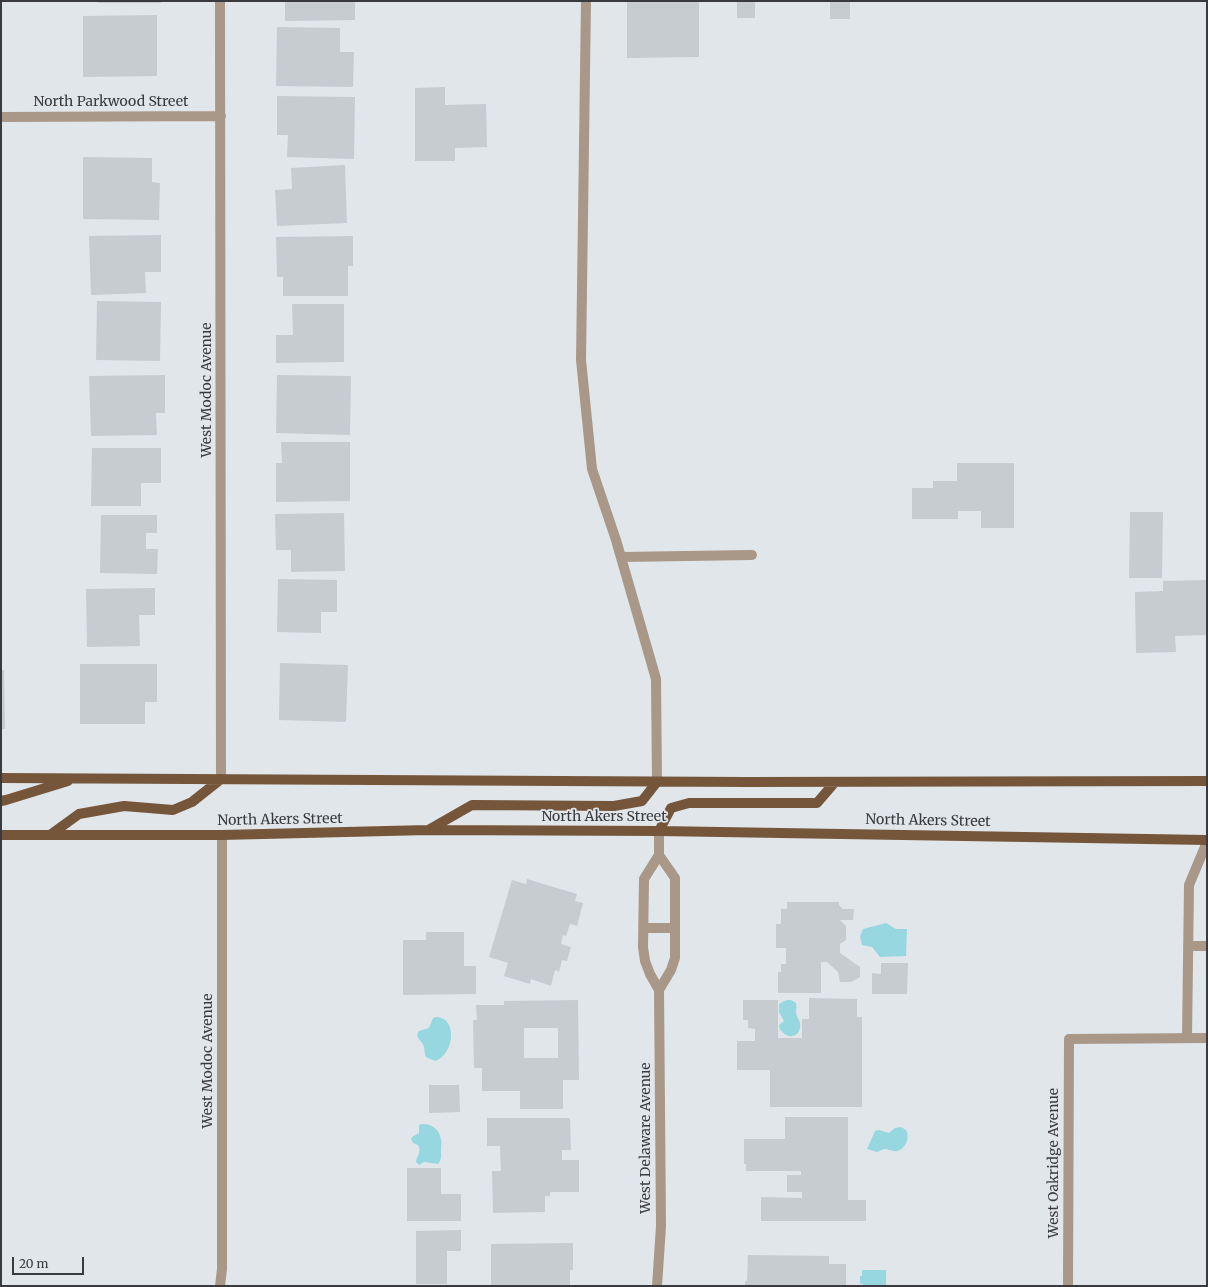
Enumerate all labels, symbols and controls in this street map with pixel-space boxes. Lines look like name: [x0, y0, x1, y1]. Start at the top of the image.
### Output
street label: North Parkwood Street: [34, 94, 188, 110]
street label: West Modoc Avenue: [199, 322, 215, 458]
street label: North Akers Street: [541, 809, 667, 825]
street label: North Akers Street: [217, 811, 343, 829]
street label: North Akers Street: [865, 812, 991, 830]
street label: West Modoc Avenue: [200, 993, 216, 1129]
street label: West Delaware Avenue: [638, 1062, 654, 1214]
street label: West Oakridge Avenue: [1046, 1088, 1062, 1238]
scale bar: [14, 1249, 86, 1275]
text: 20 m: [19, 1256, 48, 1271]

